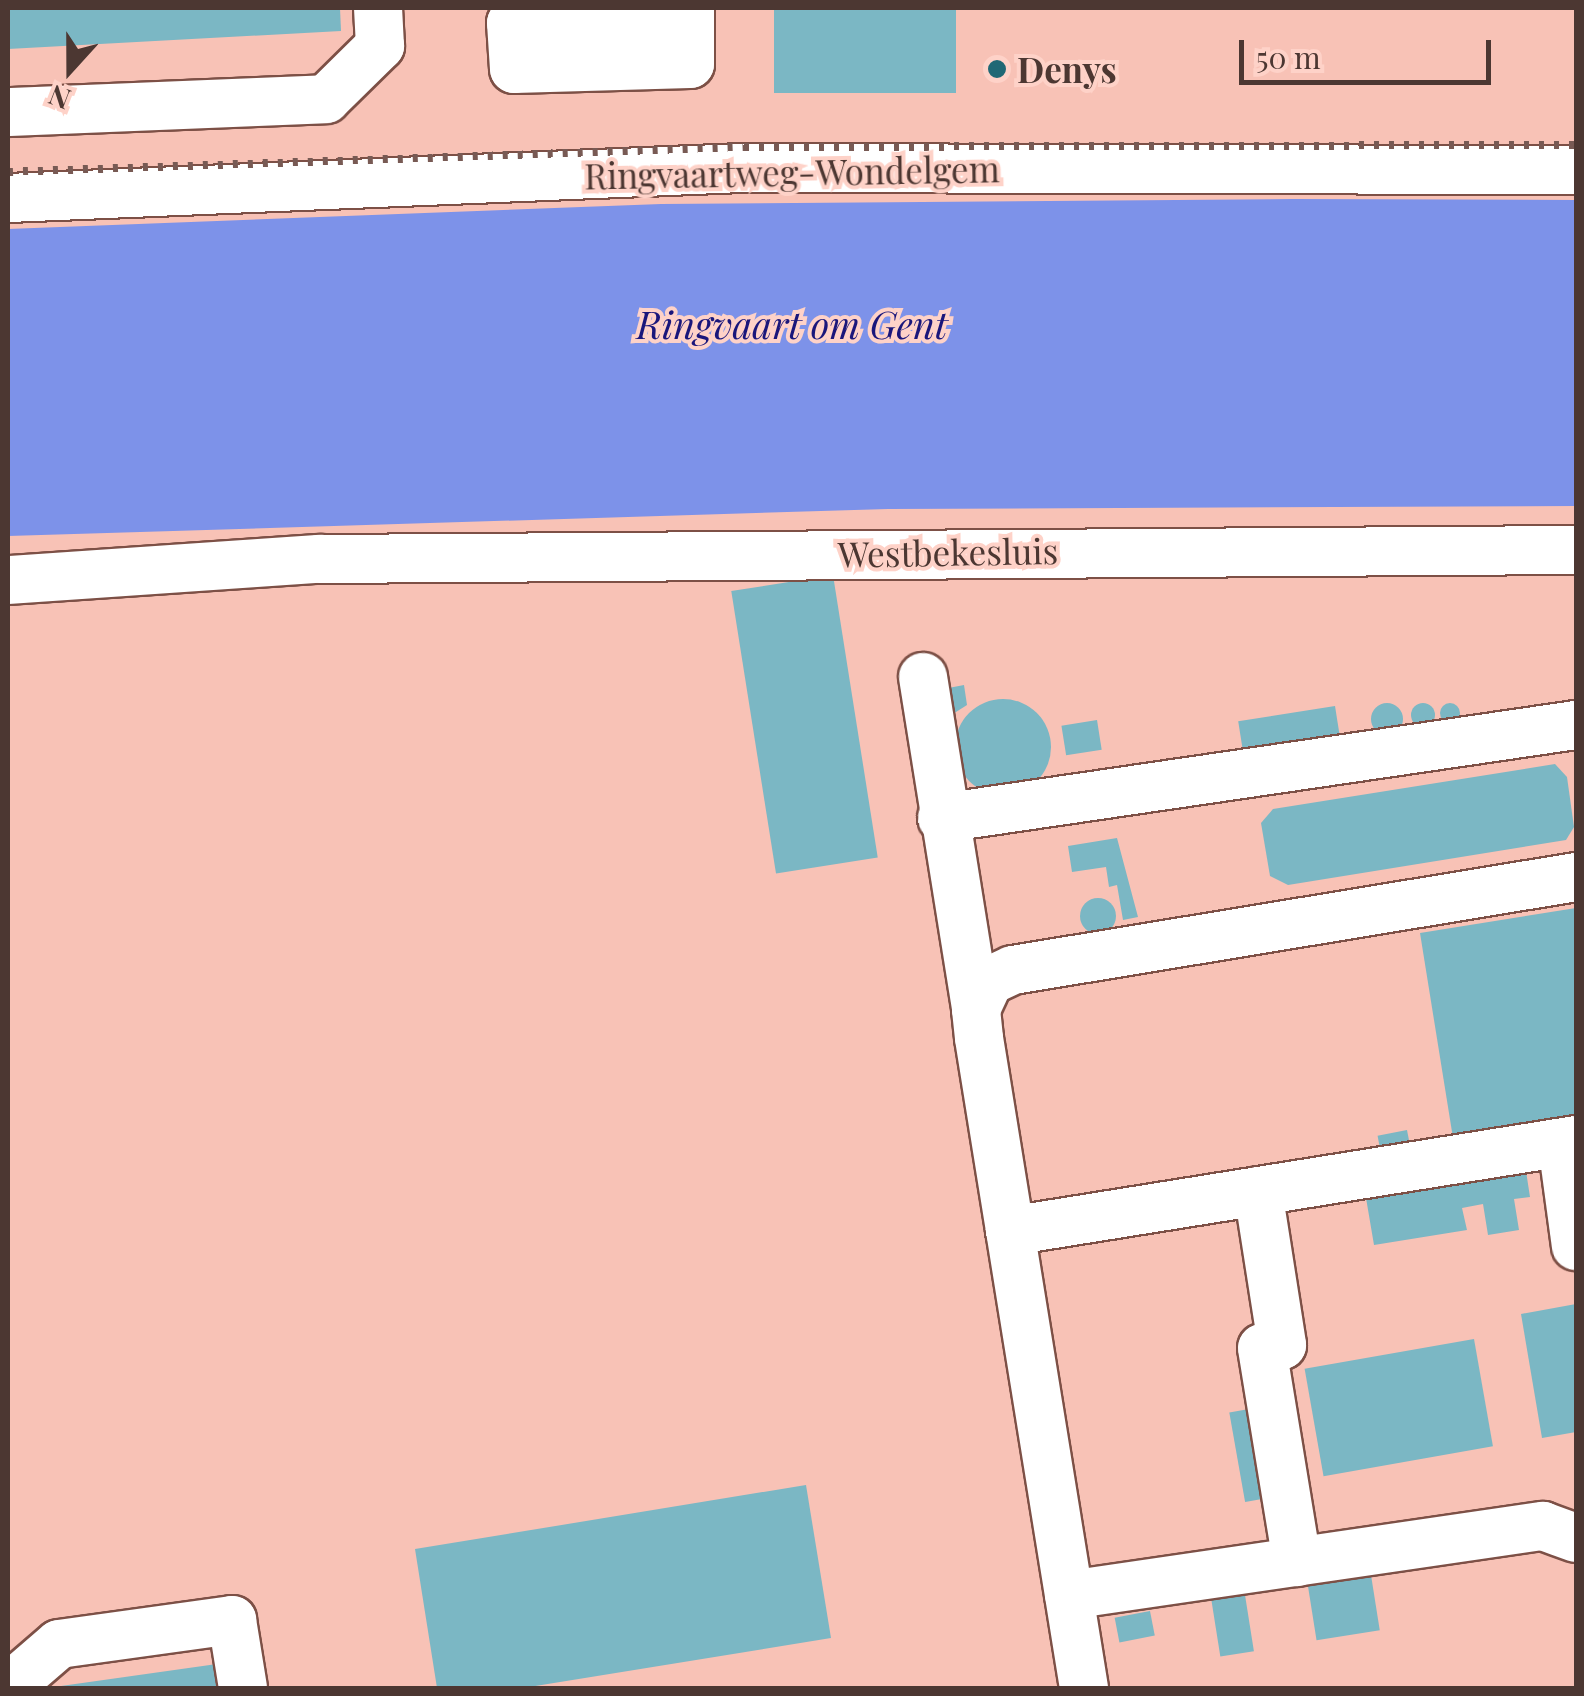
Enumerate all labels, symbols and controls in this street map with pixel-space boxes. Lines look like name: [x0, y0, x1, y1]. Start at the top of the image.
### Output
north arrow: [20, 20, 120, 120]
scale bar: [1244, 20, 1496, 82]
text: 50 m: [1256, 37, 1321, 77]
place label: Denys: [1017, 48, 1117, 90]
marker: Denys: [986, 58, 1008, 80]
text: N: [43, 78, 75, 119]
street label: Ringvaartweg-Wondelgem: [584, 147, 1000, 197]
water label: Ringvaart om Gent: [636, 301, 948, 347]
street label: Westbekesluis: [838, 529, 1058, 575]

